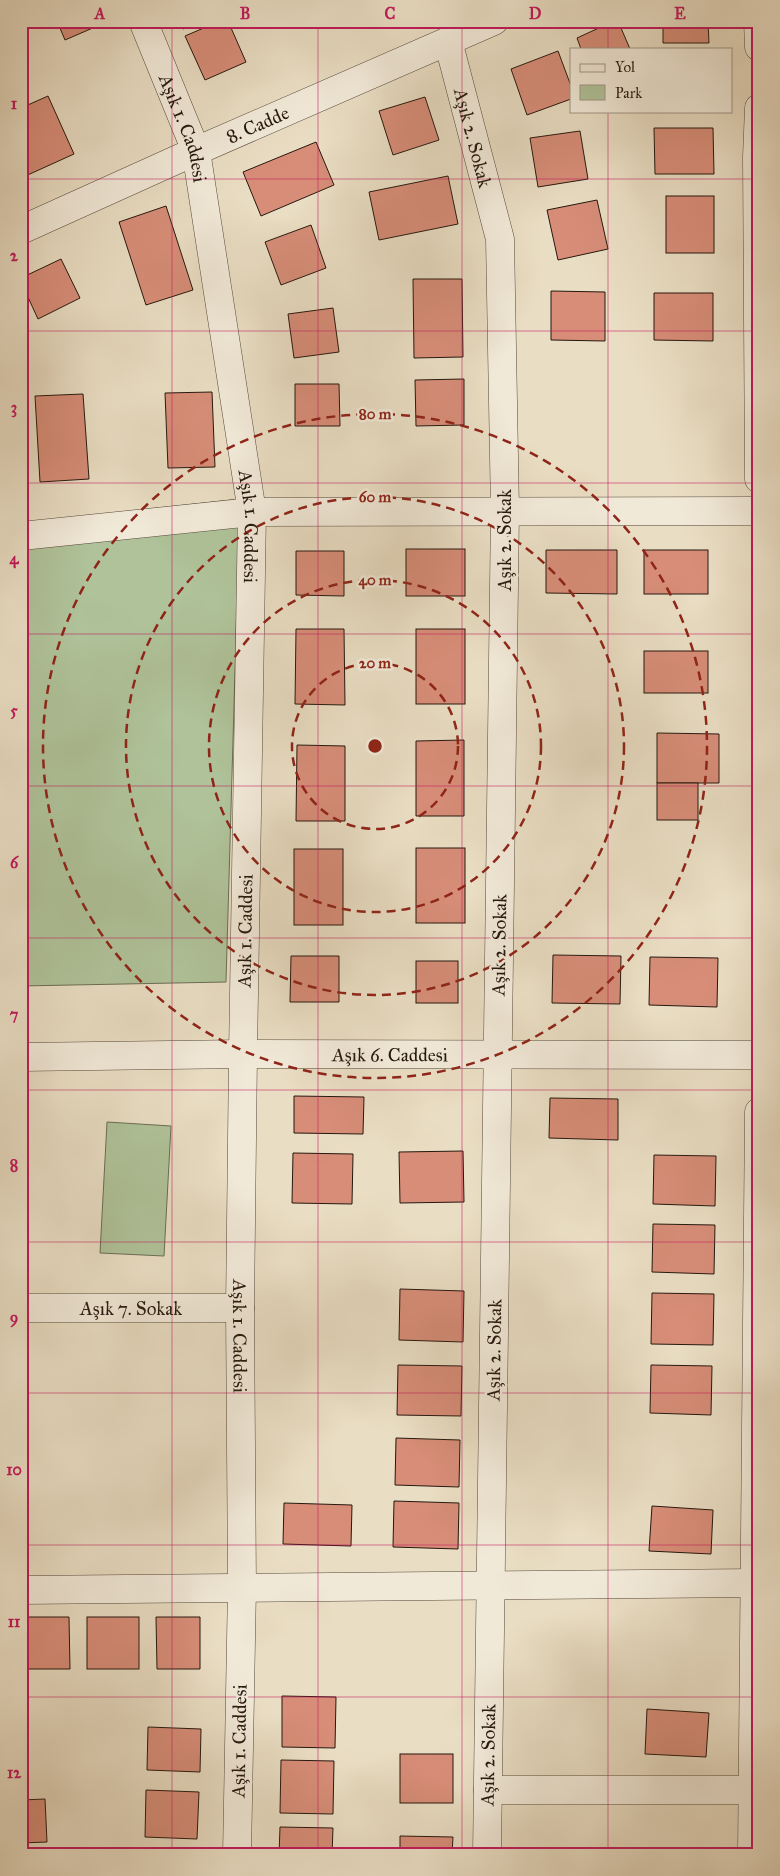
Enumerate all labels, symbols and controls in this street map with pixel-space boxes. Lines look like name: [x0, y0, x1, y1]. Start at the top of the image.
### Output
text: A: [94, 4, 106, 23]
text: B: [240, 4, 250, 23]
text: C: [385, 4, 396, 23]
text: D: [529, 4, 542, 23]
text: E: [674, 4, 686, 23]
legend: [570, 48, 732, 112]
text: Yol: [615, 58, 636, 76]
street label: Aşık 1. Caddesi: [154, 70, 212, 184]
text: Park: [615, 84, 642, 102]
street label: Aşık 2. Sokak: [449, 85, 498, 190]
text: 1: [11, 94, 18, 113]
street label: 8. Cadde: [222, 100, 292, 148]
text: 2: [10, 246, 19, 265]
text: 3: [11, 398, 17, 418]
text: 80 m: [359, 405, 392, 423]
street label: Aşık 1. Caddesi: [234, 467, 264, 583]
text: 60 m: [359, 488, 392, 506]
street label: Aşık 2. Sokak: [493, 489, 516, 592]
text: 4: [10, 549, 20, 569]
text: 40 m: [359, 571, 392, 590]
text: 20 m: [359, 654, 391, 672]
text: 5: [10, 701, 18, 720]
centre of rings: [366, 737, 384, 755]
text: 6: [10, 853, 19, 872]
street label: Aşık 1. Caddesi: [232, 874, 257, 989]
street label: Aşık 2. Sokak: [487, 894, 511, 997]
text: 7: [10, 1005, 19, 1024]
street label: Aşık 6. Caddesi: [331, 1043, 448, 1066]
text: 8: [10, 1156, 18, 1175]
street label: Aşık 1. Caddesi: [228, 1278, 252, 1393]
street label: Aşık 7. Sokak: [79, 1297, 182, 1320]
street label: Aşık 2. Sokak: [482, 1299, 506, 1402]
text: 9: [10, 1308, 18, 1328]
text: 10: [6, 1460, 22, 1479]
text: 11: [8, 1612, 21, 1631]
street label: Aşık 1. Caddesi: [226, 1684, 251, 1799]
street label: Aşık 2. Sokak: [476, 1704, 500, 1807]
text: 12: [7, 1763, 22, 1782]

